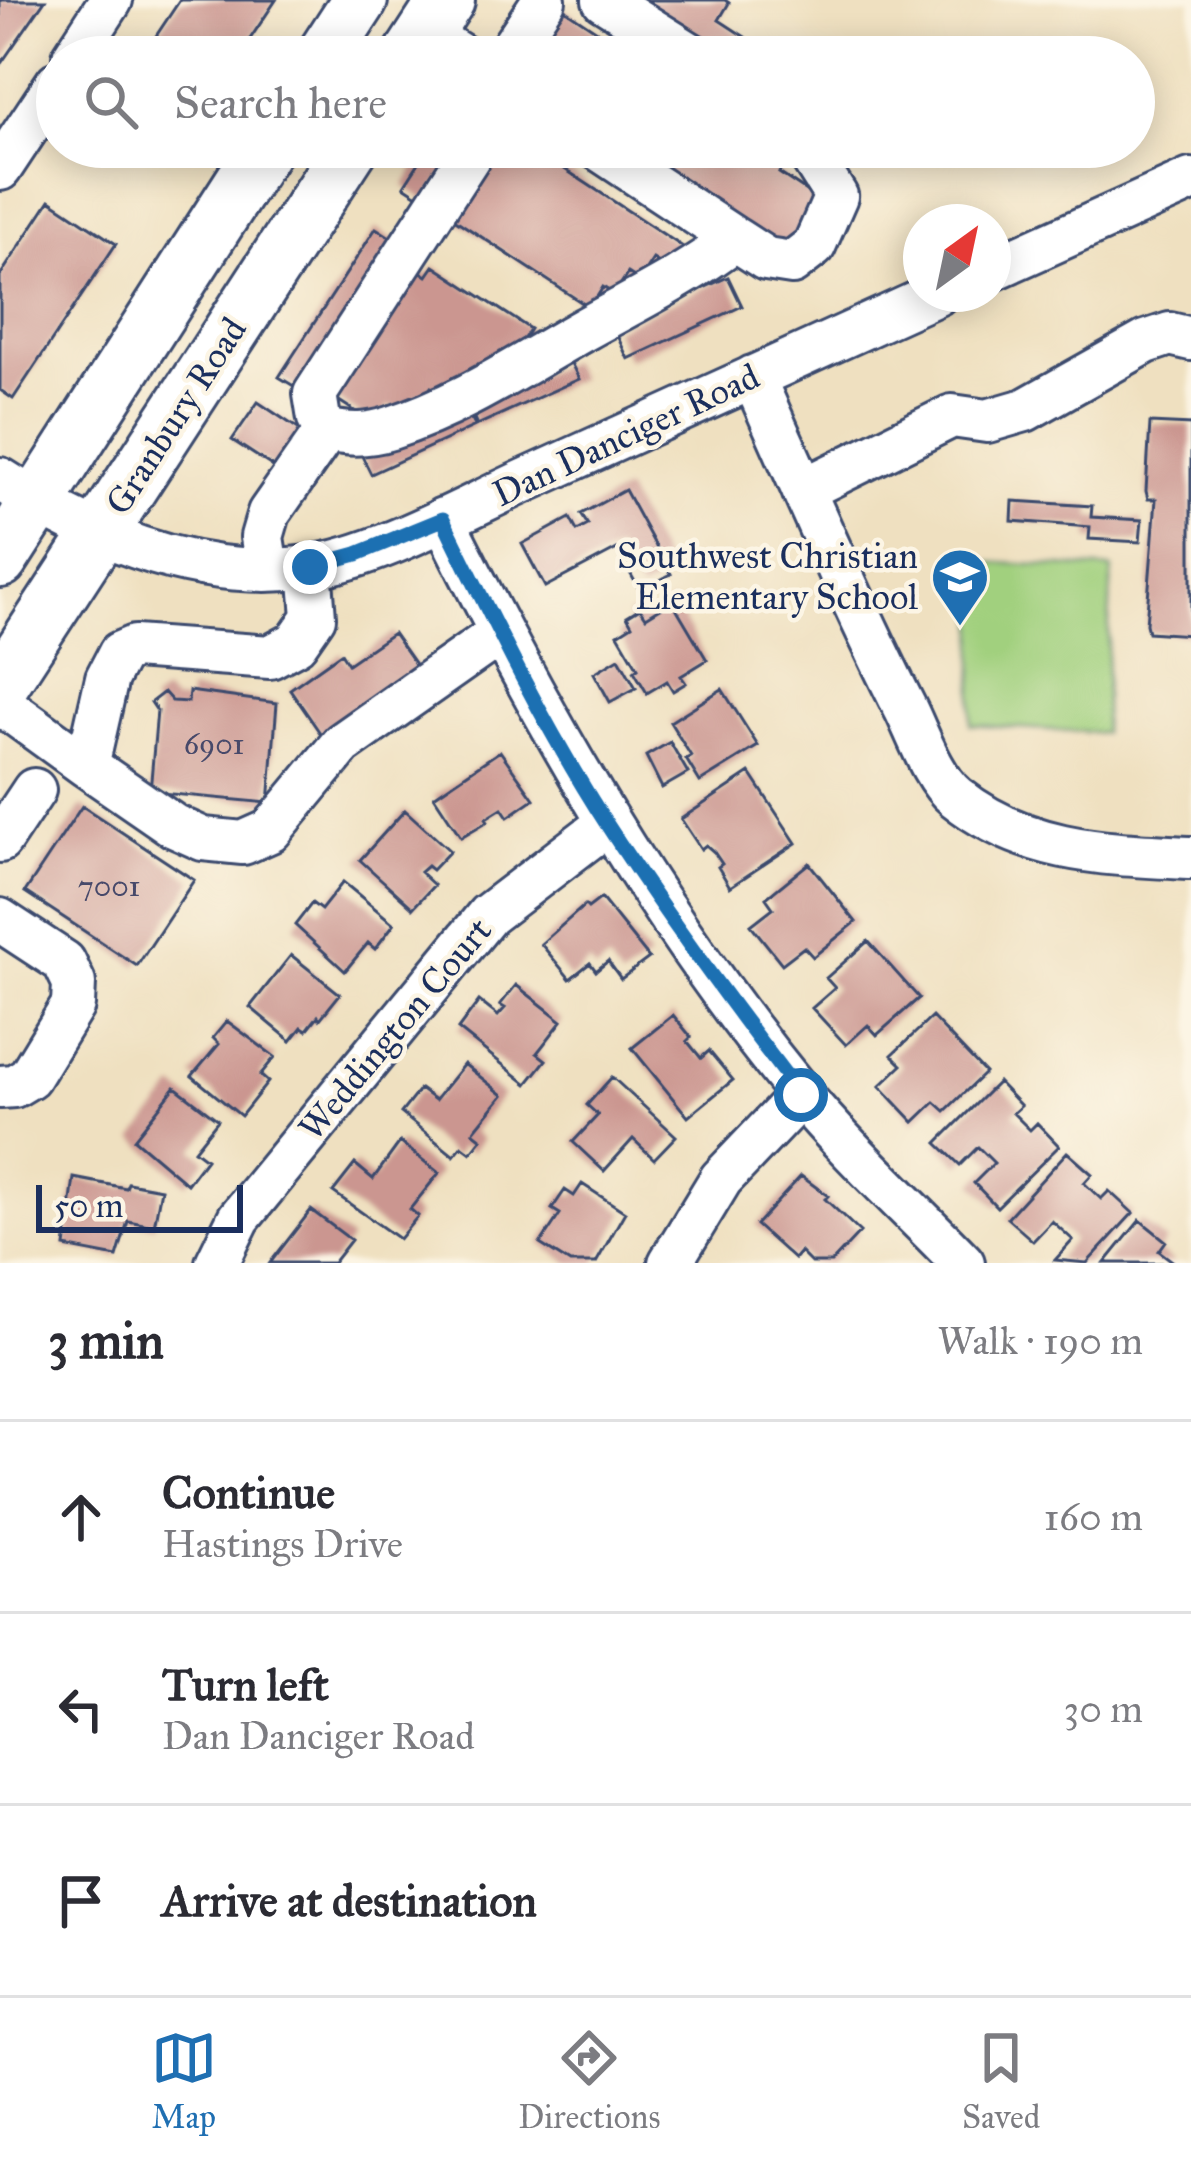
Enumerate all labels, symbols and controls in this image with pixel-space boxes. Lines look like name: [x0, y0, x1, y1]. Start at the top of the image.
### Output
search box: [36, 36, 1155, 168]
icon: search: [78, 69, 144, 135]
text: Search here: [174, 75, 387, 130]
north arrow: [903, 204, 1011, 312]
street label: Granbury Road: [96, 309, 256, 523]
street label: Dan Danciger Road: [486, 354, 766, 516]
place label: Southwest Christian Elementary School: [617, 534, 918, 619]
route end: [283, 540, 337, 594]
school or university icon: Southwest Christian Elementary School: [929, 546, 991, 628]
house number: 6901: [184, 726, 244, 763]
house number: 7001: [78, 868, 140, 904]
street label: Weddington Court: [289, 909, 501, 1149]
route start: [774, 1068, 828, 1122]
scale bar: [36, 1179, 243, 1232]
text: 50 m: [54, 1186, 123, 1226]
text: 3 min: [48, 1310, 164, 1372]
text: Walk · 190 m: [937, 1317, 1143, 1365]
text: Continue: [162, 1465, 335, 1520]
icon: ahead: [48, 1484, 114, 1550]
text: 160 m: [1044, 1493, 1143, 1541]
text: Hastings Drive: [162, 1520, 403, 1568]
text: Turn left: [162, 1657, 329, 1712]
icon: left: [48, 1676, 114, 1742]
text: 30 m: [1064, 1685, 1143, 1733]
text: Dan Danciger Road: [162, 1712, 475, 1760]
icon: arrive: [48, 1868, 114, 1934]
text: Arrive at destination: [162, 1873, 537, 1928]
tab: Map: [151, 2025, 217, 2137]
tab: Directions: [518, 2025, 660, 2137]
tab: Saved: [962, 2025, 1040, 2137]

